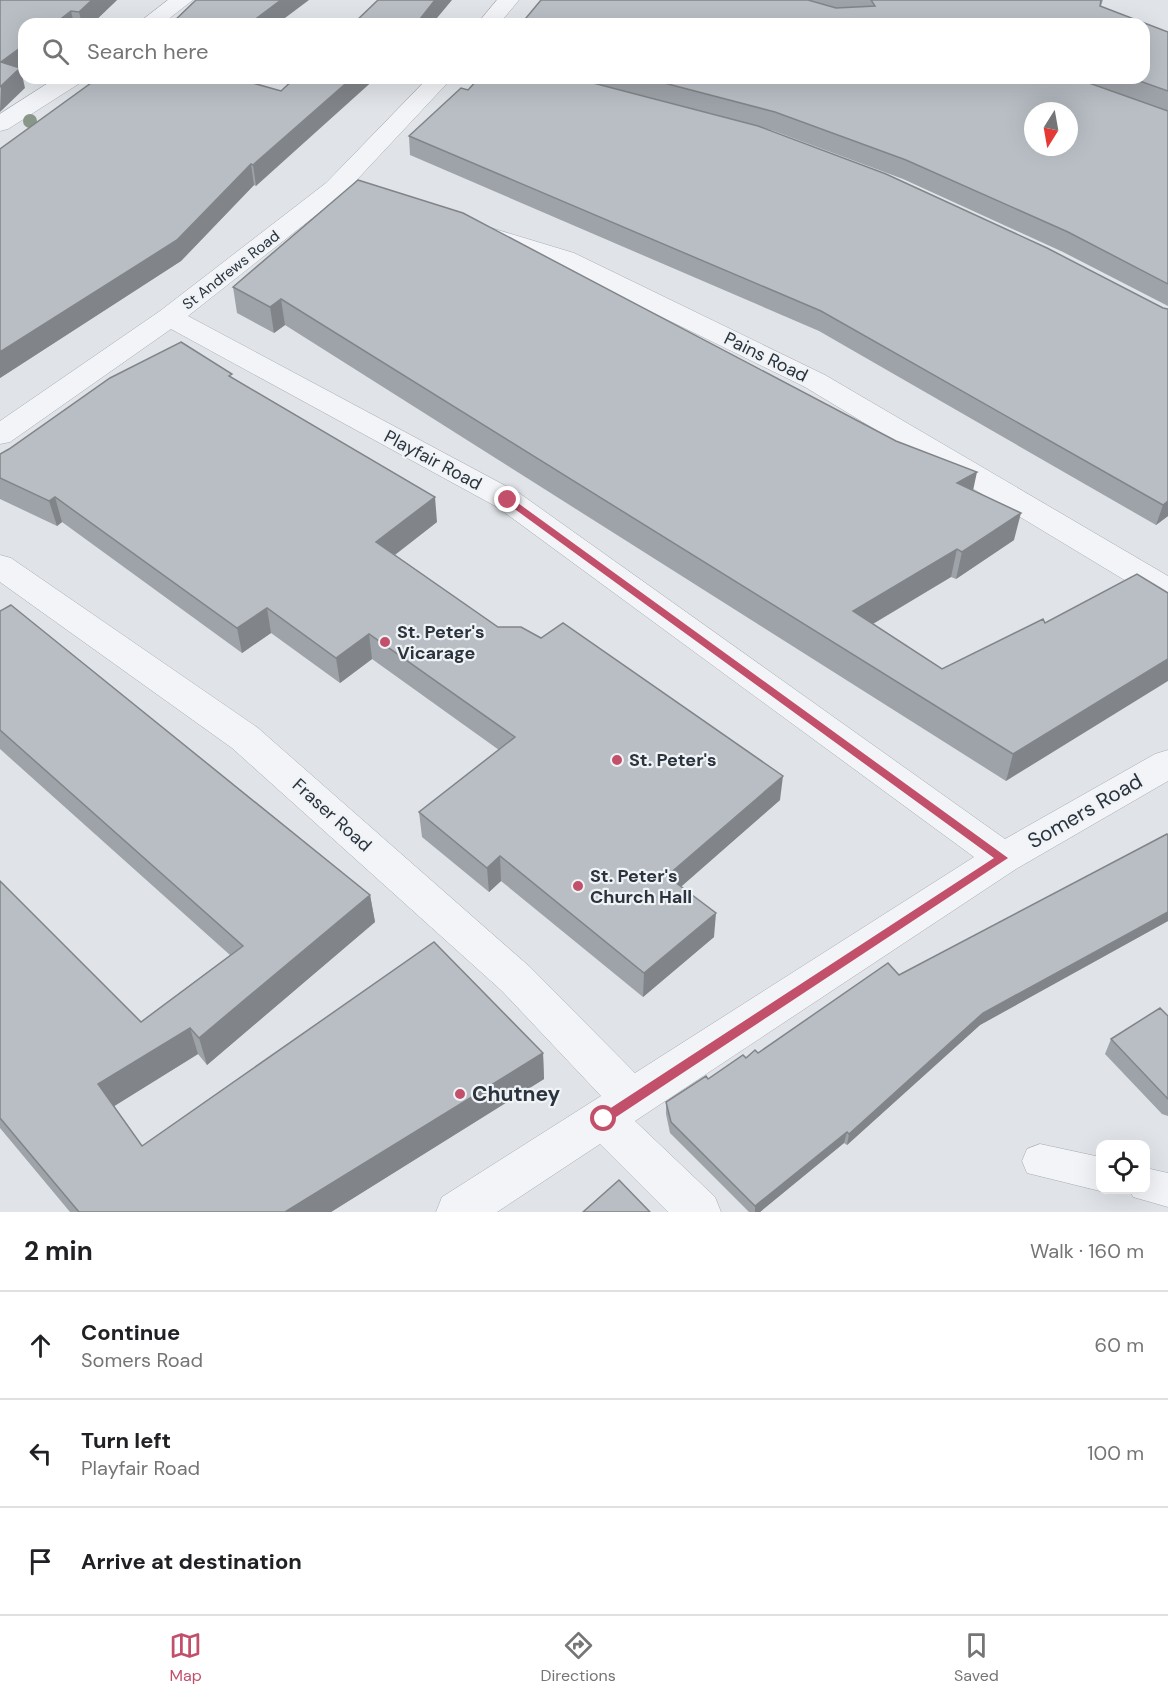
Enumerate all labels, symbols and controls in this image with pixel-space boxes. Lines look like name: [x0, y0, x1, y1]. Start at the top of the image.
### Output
search box: [18, 18, 1150, 84]
icon: search: [39, 35, 72, 68]
text: Search here: [87, 37, 208, 66]
north arrow: [1024, 102, 1078, 156]
street label: St Andrews Road: [178, 226, 284, 314]
street label: Pains Road: [720, 326, 812, 388]
street label: Playfair Road: [380, 424, 486, 496]
route end: [494, 486, 520, 512]
place label: St. Peter's Vicarage: [397, 620, 485, 665]
marker: St. Peter's Vicarage: [378, 635, 392, 649]
place label: St. Peter's: [629, 748, 717, 772]
marker: St. Peter's: [610, 753, 624, 767]
street label: Somers Road: [1023, 767, 1147, 855]
street label: Fraser Road: [287, 773, 377, 857]
place label: St. Peter's Church Hall: [590, 864, 692, 909]
marker: St. Peter's Church Hall: [571, 879, 585, 893]
place label: Chutney: [472, 1080, 561, 1108]
marker: Chutney: [453, 1087, 467, 1101]
route start: [590, 1105, 616, 1131]
map controls: [1096, 1140, 1150, 1194]
button: locate: [1096, 1140, 1150, 1194]
text: 2 min: [24, 1234, 93, 1268]
text: Walk · 160 m: [1030, 1238, 1144, 1264]
text: Continue: [81, 1318, 180, 1347]
icon: ahead: [24, 1329, 57, 1362]
text: 60 m: [1095, 1332, 1144, 1358]
text: Somers Road: [81, 1347, 203, 1373]
text: Turn left: [81, 1426, 171, 1455]
icon: left: [24, 1437, 57, 1470]
text: 100 m: [1087, 1440, 1144, 1466]
text: Playfair Road: [81, 1455, 200, 1481]
icon: arrive: [24, 1545, 57, 1578]
text: Arrive at destination: [81, 1547, 302, 1576]
tab: Map: [169, 1629, 202, 1686]
tab: Directions: [540, 1629, 616, 1686]
tab: Saved: [954, 1629, 999, 1686]

